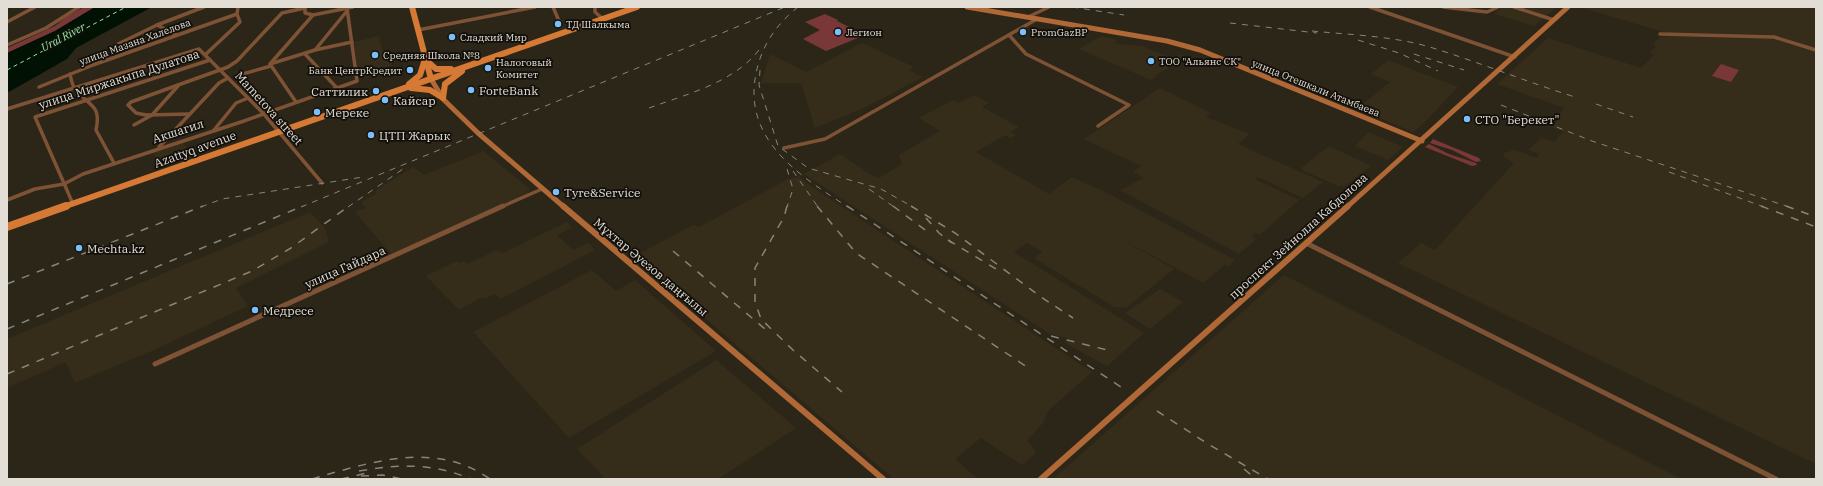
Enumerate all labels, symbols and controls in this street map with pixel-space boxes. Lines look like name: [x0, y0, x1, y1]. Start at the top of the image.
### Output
street label: улица Мазана Халелова: [78, 16, 193, 68]
place label: ТД Шалкыма: [566, 18, 630, 31]
water label: Ural River: [38, 19, 89, 54]
marker: ТД Шалкыма: [553, 19, 563, 29]
place label: Легион: [846, 26, 882, 39]
place label: PromGazBP: [1031, 26, 1088, 39]
marker: Легион: [833, 27, 843, 37]
marker: PromGazBP: [1018, 27, 1028, 37]
place label: Сладкий Мир: [460, 31, 527, 44]
marker: Сладкий Мир: [447, 32, 457, 42]
street label: улица Миржакыпа Дулатова: [37, 46, 202, 112]
place label: Средняя Школа №8: [383, 49, 480, 62]
marker: Средняя Школа №8: [370, 50, 380, 60]
place label: ТОО "Альянс СК": [1159, 55, 1241, 68]
place label: Налоговый Комитет: [496, 56, 552, 81]
marker: ТОО "Альянс СК": [1146, 56, 1156, 66]
street label: улица Отешкали Атамбаева: [1250, 56, 1382, 120]
marker: Налоговый Комитет: [483, 63, 493, 73]
place label: Банк ЦентрКредит: [308, 64, 402, 77]
marker: Банк ЦентрКредит: [405, 65, 415, 75]
street label: Mametova street: [232, 68, 306, 148]
place label: ForteBank: [479, 83, 538, 98]
place label: Саттилик: [311, 84, 368, 99]
marker: ForteBank: [466, 85, 476, 95]
marker: Саттилик: [371, 86, 381, 96]
place label: Кайсар: [393, 93, 436, 108]
marker: Кайсар: [380, 95, 390, 105]
place label: Мереке: [325, 105, 369, 120]
marker: Мереке: [312, 107, 322, 117]
place label: СТО "Берекет": [1475, 112, 1559, 127]
marker: СТО "Берекет": [1462, 114, 1472, 124]
street label: Акшагил: [150, 116, 206, 146]
street label: Azattyq avenue: [152, 127, 238, 171]
place label: ЦТП Жарык: [379, 128, 451, 143]
marker: ЦТП Жарык: [366, 130, 376, 140]
street label: проспект Зейнолла Кабдолова: [1226, 169, 1371, 302]
place label: Tyre&Service: [564, 185, 640, 200]
marker: Tyre&Service: [551, 187, 561, 197]
street label: Мұхтар Әуезов даңғылы: [591, 215, 711, 319]
place label: Mechta.kz: [87, 241, 145, 256]
street label: улица Гайдара: [302, 242, 388, 292]
marker: Mechta.kz: [74, 243, 84, 253]
place label: Медресе: [263, 303, 314, 318]
marker: Медресе: [250, 305, 260, 315]

